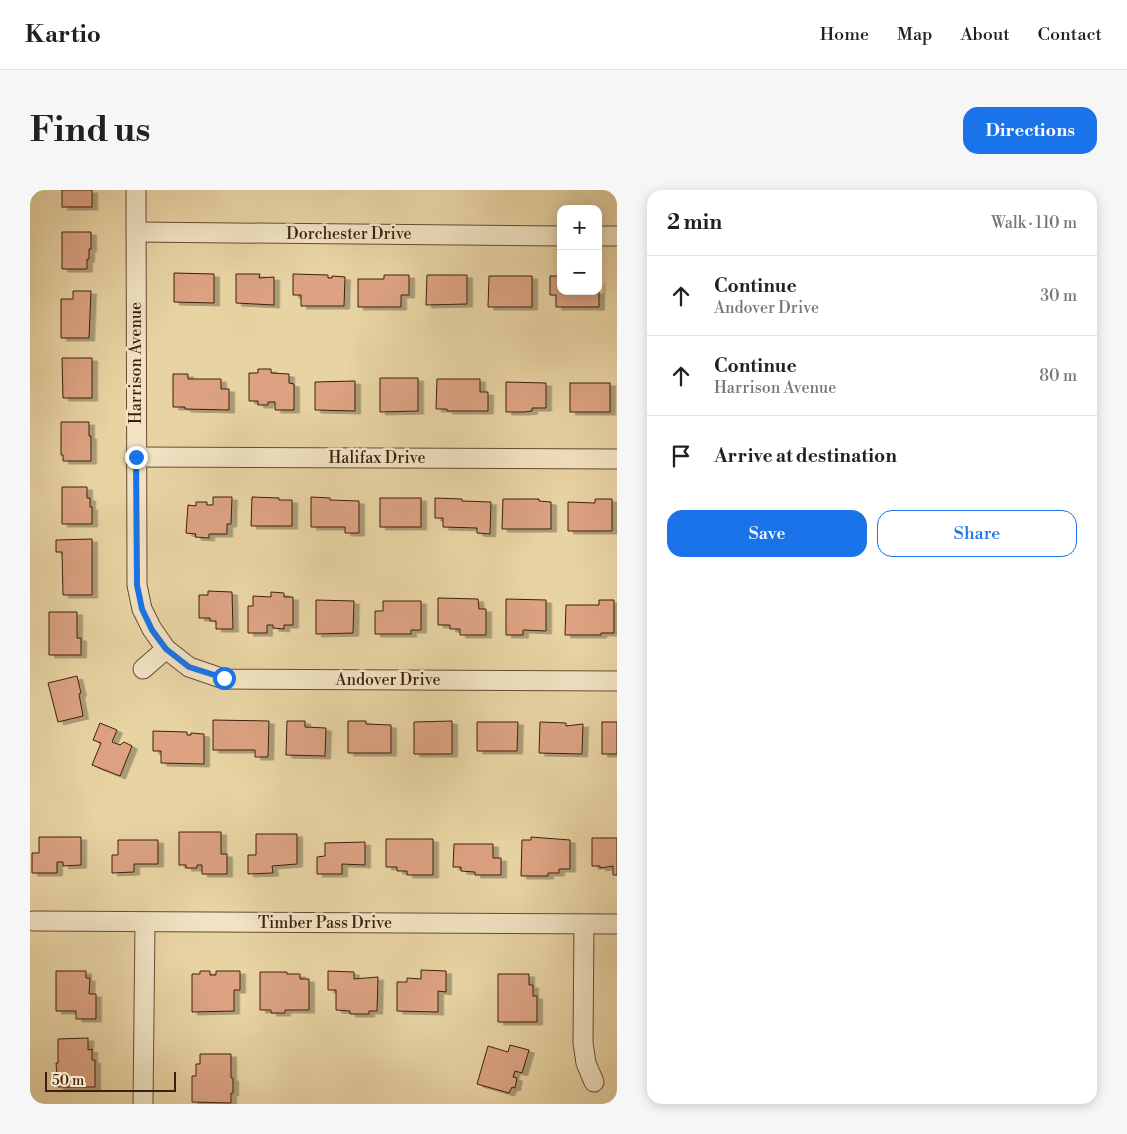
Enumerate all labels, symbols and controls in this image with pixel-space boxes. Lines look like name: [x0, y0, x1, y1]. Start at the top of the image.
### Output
text: Kartio: [25, 20, 101, 50]
text: Home: [820, 23, 869, 46]
text: Map: [897, 23, 933, 46]
text: About: [961, 23, 1010, 46]
text: Contact: [1038, 23, 1102, 46]
button: Directions: [963, 107, 1097, 154]
text: Find us: [30, 109, 150, 152]
map controls: [557, 205, 602, 295]
button: +: [557, 205, 602, 250]
text: 2 min: [667, 210, 722, 236]
text: Walk · 110 m: [991, 213, 1077, 233]
street label: Dorchester Drive: [286, 224, 412, 244]
button: −: [557, 250, 602, 295]
text: Continue: [714, 274, 797, 298]
icon: ahead: [667, 282, 695, 310]
text: 30 m: [1040, 286, 1077, 306]
text: Andover Drive: [714, 298, 819, 318]
street label: Harrison Avenue: [126, 302, 146, 424]
text: Continue: [714, 354, 797, 378]
icon: ahead: [667, 362, 695, 390]
text: 80 m: [1039, 366, 1077, 386]
text: Harrison Avenue: [714, 378, 836, 398]
icon: arrive: [667, 442, 695, 470]
text: Arrive at destination: [714, 444, 897, 468]
route end: [125, 446, 148, 469]
street label: Halifax Drive: [329, 448, 425, 468]
button: Save: [667, 510, 867, 557]
button: Share: [877, 510, 1077, 557]
route start: [213, 667, 236, 690]
street label: Andover Drive: [334, 670, 441, 690]
street label: Timber Pass Drive: [258, 913, 392, 933]
scale bar: [45, 1069, 176, 1092]
text: 50 m: [52, 1072, 84, 1090]

